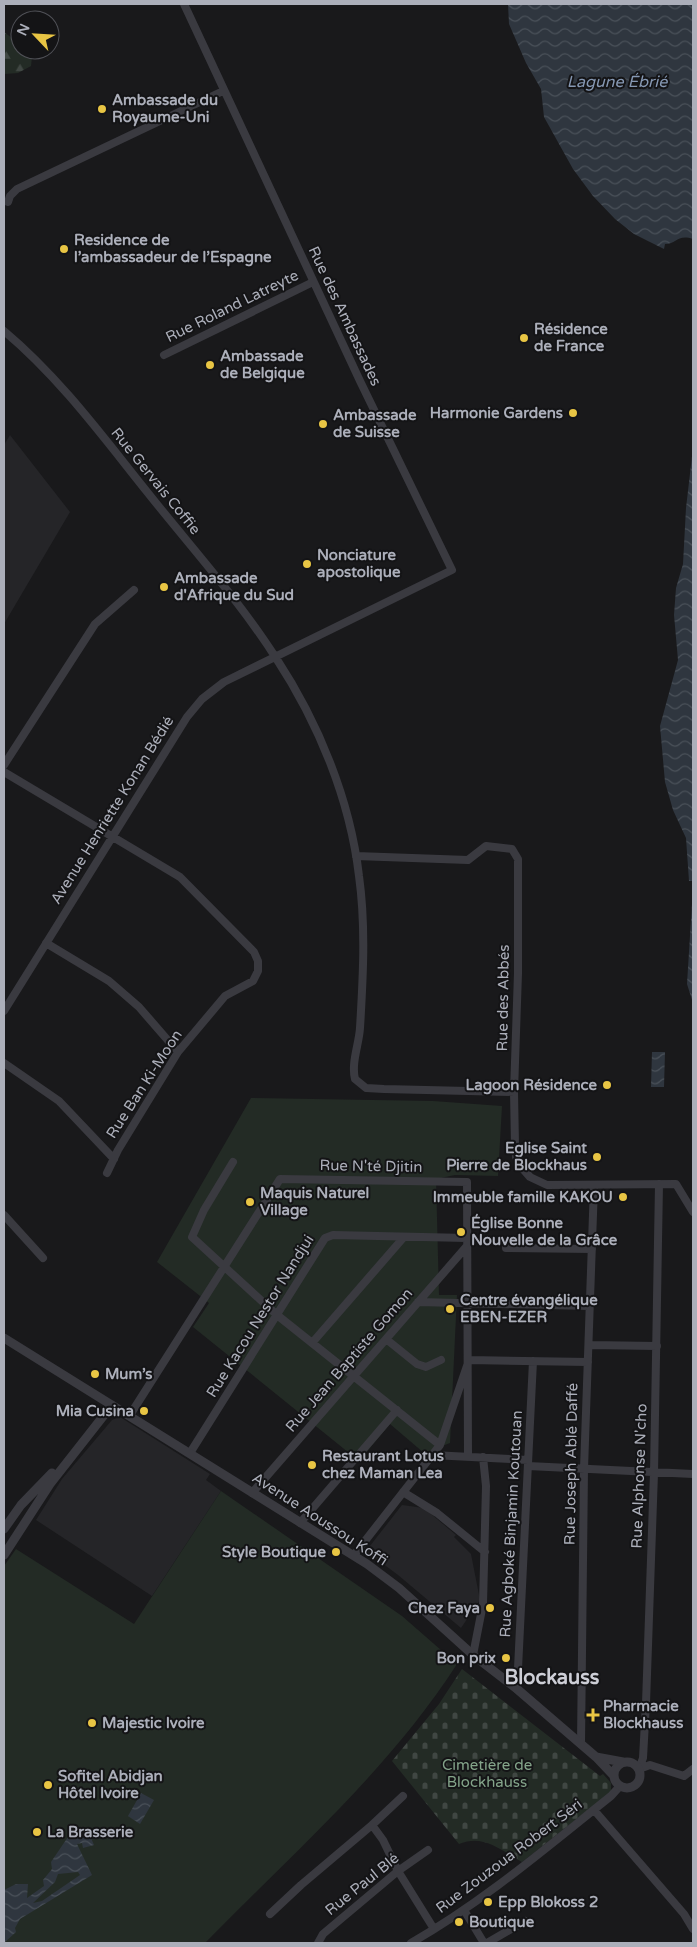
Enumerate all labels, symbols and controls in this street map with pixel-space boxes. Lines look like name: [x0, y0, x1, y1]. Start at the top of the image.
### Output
north arrow: [10, 10, 60, 60]
text: N: [14, 21, 34, 38]
water label: Lagune Ébrié: [567, 72, 668, 92]
place label: Ambassade du Royaume-Uni: [112, 91, 218, 127]
marker: Ambassade du Royaume-Uni: [96, 103, 108, 115]
place label: Residence de l’ambassadeur de l’Espagne: [74, 231, 272, 267]
marker: Residence de l’ambassadeur de l’Espagne: [58, 243, 70, 255]
street label: Rue des Ambassades: [305, 243, 385, 389]
street label: Rue Roland Latreyte: [163, 266, 301, 346]
place label: Résidence de France: [534, 320, 608, 355]
marker: Résidence de France: [518, 332, 530, 344]
place label: Ambassade de Belgique: [220, 347, 305, 383]
marker: Ambassade de Belgique: [204, 359, 216, 371]
place label: Harmonie Gardens: [430, 404, 563, 422]
place label: Ambassade de Suisse: [333, 406, 417, 441]
marker: Harmonie Gardens: [567, 407, 579, 419]
marker: Ambassade de Suisse: [317, 418, 329, 430]
street label: Rue Gervais Coffie: [107, 424, 205, 538]
place label: Nonciature apostolique: [317, 546, 401, 582]
marker: Nonciature apostolique: [301, 558, 313, 570]
place label: Ambassade d'Afrique du Sud: [174, 569, 294, 605]
marker: Ambassade d'Afrique du Sud: [158, 581, 170, 593]
street label: Avenue Henriette Konan Bédié: [47, 713, 177, 907]
street label: Rue des Abbés: [493, 944, 513, 1052]
street label: Rue Ban Ki-Moon: [102, 1026, 186, 1142]
place label: Lagoon Résidence: [466, 1076, 598, 1095]
marker: Lagoon Résidence: [601, 1079, 613, 1091]
place label: Eglise Saint Pierre de Blockhaus: [446, 1139, 587, 1174]
marker: Eglise Saint Pierre de Blockhaus: [591, 1151, 603, 1163]
street label: Rue N'té Djitin: [319, 1156, 423, 1176]
place label: Maquis Naturel Village: [260, 1184, 369, 1220]
place label: Immeuble famille KAKOU: [433, 1188, 613, 1206]
marker: Immeuble famille KAKOU: [617, 1191, 629, 1203]
marker: Maquis Naturel Village: [244, 1196, 256, 1208]
place label: Église Bonne Nouvelle de la Grâce: [471, 1213, 618, 1249]
marker: Église Bonne Nouvelle de la Grâce: [455, 1226, 467, 1238]
street label: Rue Kacou Nestor Nandjui: [202, 1231, 318, 1401]
street label: Rue Jean Baptiste Gomon: [282, 1284, 416, 1436]
place label: Centre évangélique EBEN-EZER: [460, 1291, 598, 1326]
marker: Centre évangélique EBEN-EZER: [444, 1303, 456, 1315]
place label: Mum’s: [105, 1365, 153, 1383]
marker: Mum’s: [89, 1368, 101, 1380]
street label: Rue Joseph Ablé Daffé: [561, 1383, 581, 1545]
place label: Mia Cusina: [56, 1402, 134, 1420]
street label: Rue Alphonse N'cho: [627, 1403, 651, 1549]
marker: Mia Cusina: [138, 1405, 150, 1417]
street label: Rue Agboké Binjamin Koutouan: [496, 1410, 526, 1638]
place label: Restaurant Lotus chez Maman Lea: [322, 1447, 444, 1482]
marker: Restaurant Lotus chez Maman Lea: [306, 1459, 318, 1471]
street label: Avenue Aoussou Koffi: [249, 1468, 391, 1570]
place label: Style Boutique: [222, 1543, 326, 1562]
marker: Style Boutique: [330, 1546, 342, 1558]
place label: Chez Faya: [408, 1599, 480, 1618]
marker: Chez Faya: [484, 1602, 496, 1614]
place label: Bon prix: [436, 1649, 496, 1668]
marker: Bon prix: [500, 1652, 512, 1664]
district label: Blockauss: [505, 1666, 600, 1690]
place label: Pharmacie Blockhauss: [603, 1697, 683, 1732]
marker: Pharmacie Blockhauss: [587, 1709, 599, 1721]
place label: Majestic Ivoire: [102, 1714, 205, 1733]
marker: Majestic Ivoire: [86, 1717, 98, 1729]
park label: Cimetière de Blockhauss: [442, 1756, 532, 1791]
place label: Sofitel Abidjan Hôtel Ivoire: [58, 1767, 163, 1802]
marker: Sofitel Abidjan Hôtel Ivoire: [42, 1779, 54, 1791]
street label: Rue Zouzoua Robert Séri: [432, 1795, 586, 1917]
place label: La Brasserie: [47, 1823, 134, 1841]
marker: La Brasserie: [31, 1826, 43, 1838]
street label: Rue Paul Blé: [322, 1849, 402, 1919]
place label: Epp Blokoss 2: [498, 1893, 598, 1912]
marker: Epp Blokoss 2: [482, 1896, 494, 1908]
place label: Boutique: [469, 1913, 535, 1932]
marker: Boutique: [453, 1916, 465, 1928]

